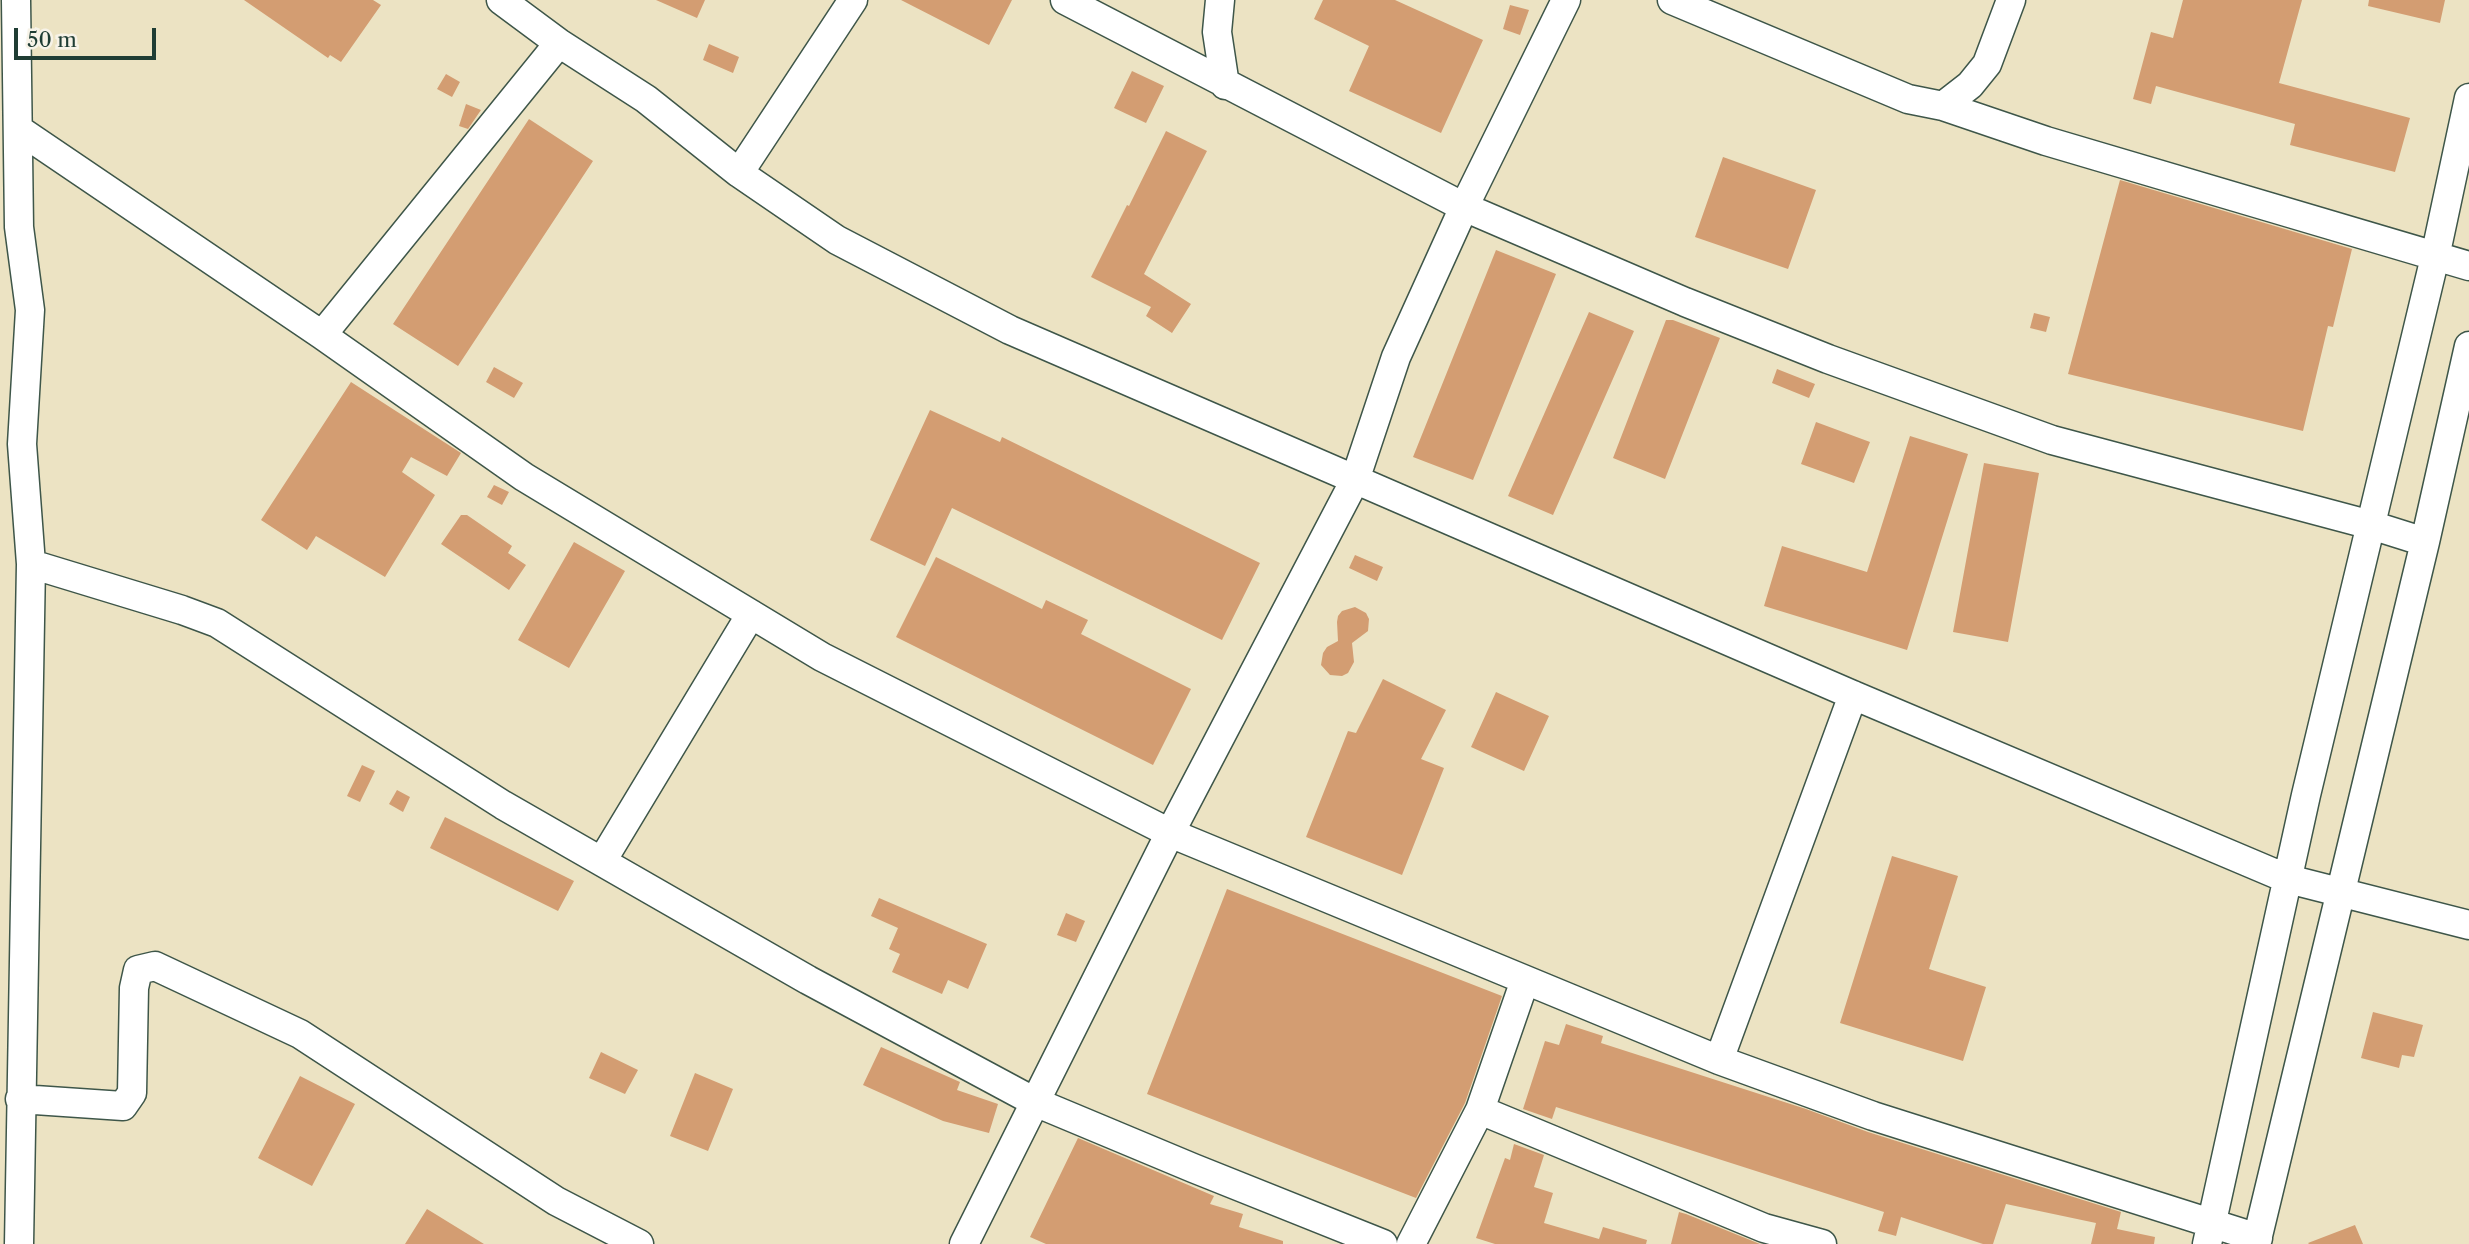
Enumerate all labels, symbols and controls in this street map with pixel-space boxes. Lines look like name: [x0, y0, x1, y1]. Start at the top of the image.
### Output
scale bar: [18, 14, 159, 58]
text: 50 m: [27, 27, 77, 52]

